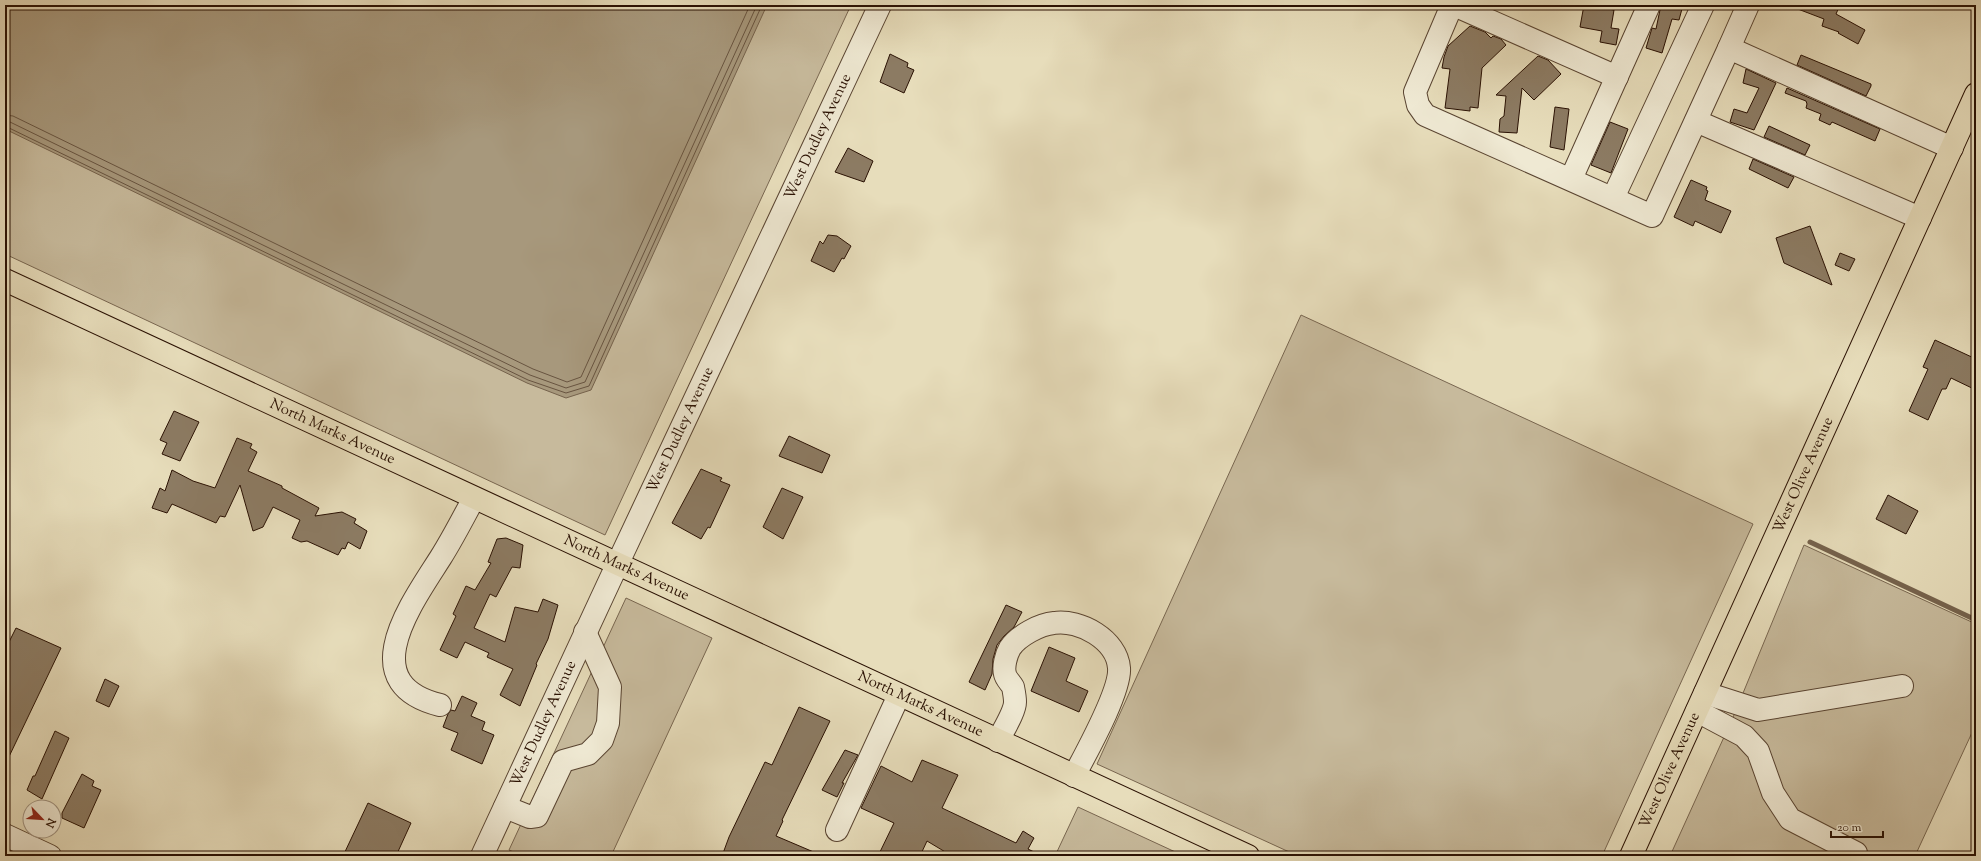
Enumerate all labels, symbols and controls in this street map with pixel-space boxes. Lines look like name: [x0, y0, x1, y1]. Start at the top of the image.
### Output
street label: West Dudley Avenue: [780, 70, 857, 203]
street label: West Dudley Avenue: [642, 363, 719, 496]
street label: North Marks Avenue: [266, 394, 399, 470]
street label: West Olive Avenue: [1768, 414, 1839, 537]
street label: North Marks Avenue: [560, 530, 693, 606]
street label: West Dudley Avenue: [505, 657, 582, 790]
street label: North Marks Avenue: [854, 666, 987, 742]
street label: West Olive Avenue: [1634, 709, 1705, 832]
north arrow: [22, 799, 62, 839]
scale bar: [1831, 813, 1883, 839]
text: N: [41, 815, 60, 830]
text: 20 m: [1837, 819, 1862, 837]

